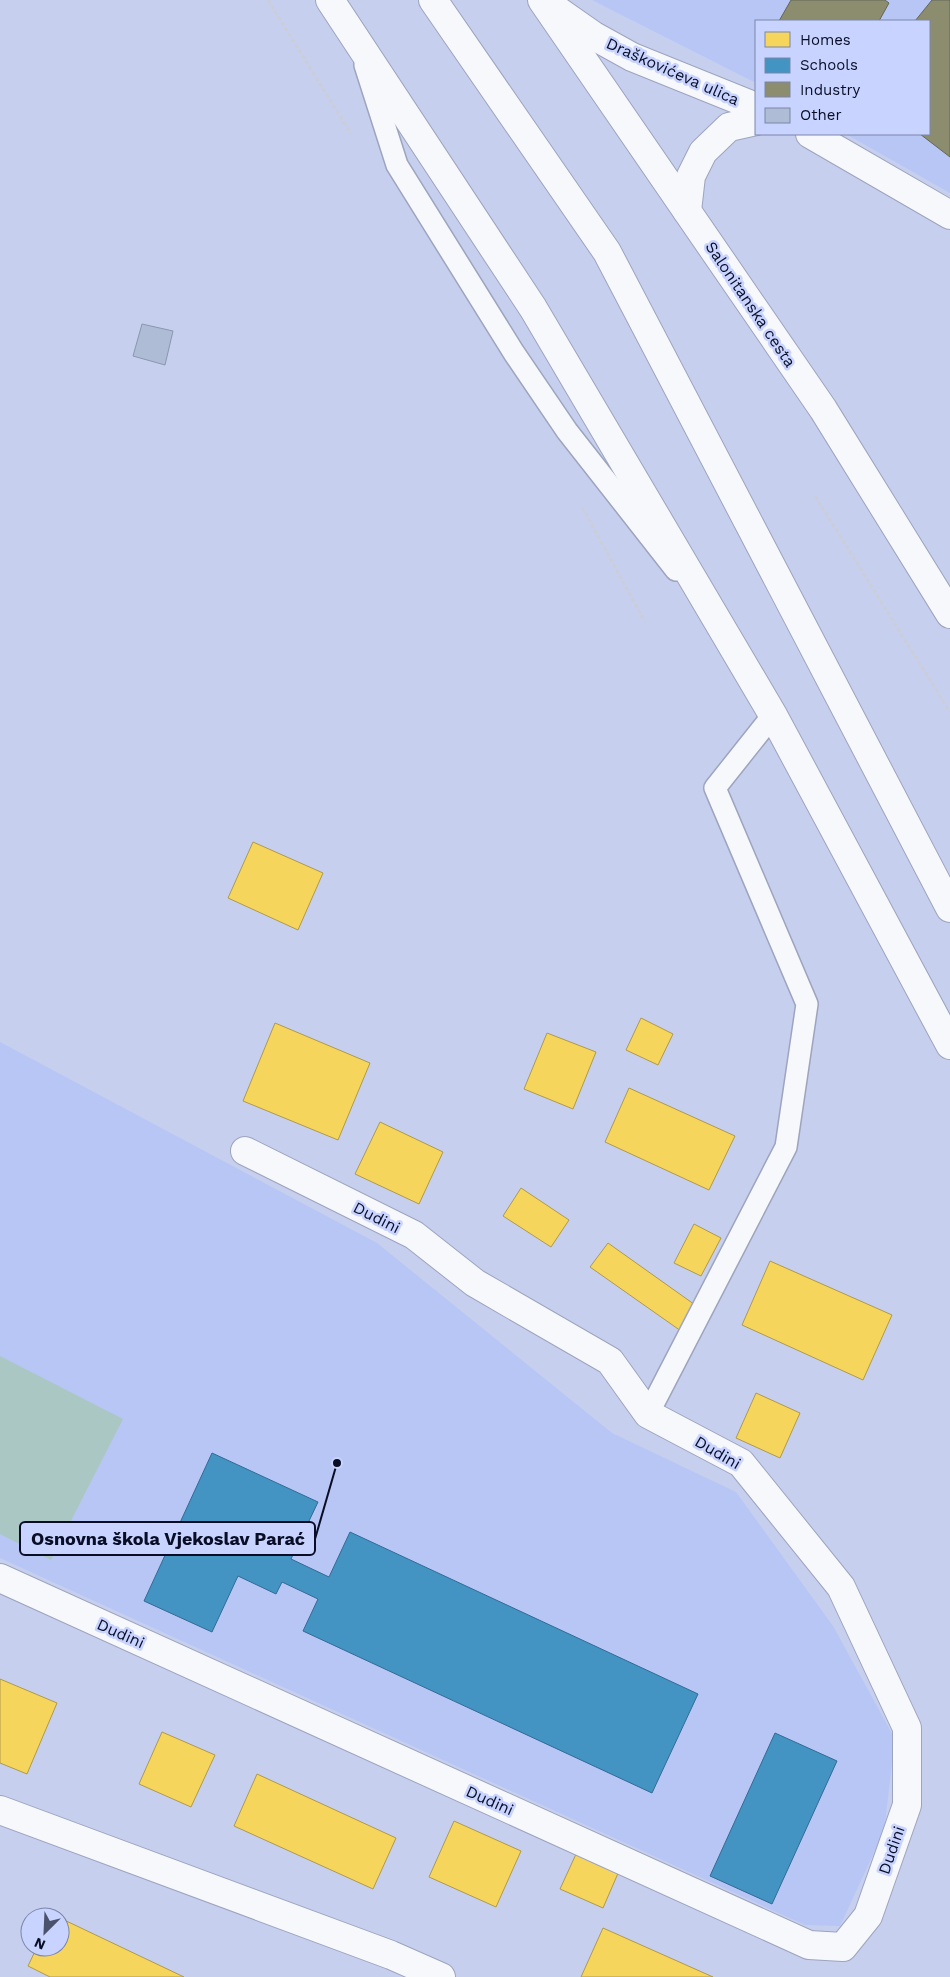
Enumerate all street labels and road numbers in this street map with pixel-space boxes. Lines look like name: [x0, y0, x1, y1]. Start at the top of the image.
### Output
street label: Draškovićeva ulica: [603, 34, 742, 109]
street label: Salonitanska cesta: [702, 238, 800, 371]
street label: Dudini: [350, 1198, 403, 1237]
street label: Dudini: [691, 1432, 744, 1473]
street label: Dudini: [94, 1615, 147, 1652]
street label: Dudini: [463, 1782, 516, 1819]
street label: Dudini: [874, 1823, 909, 1877]

